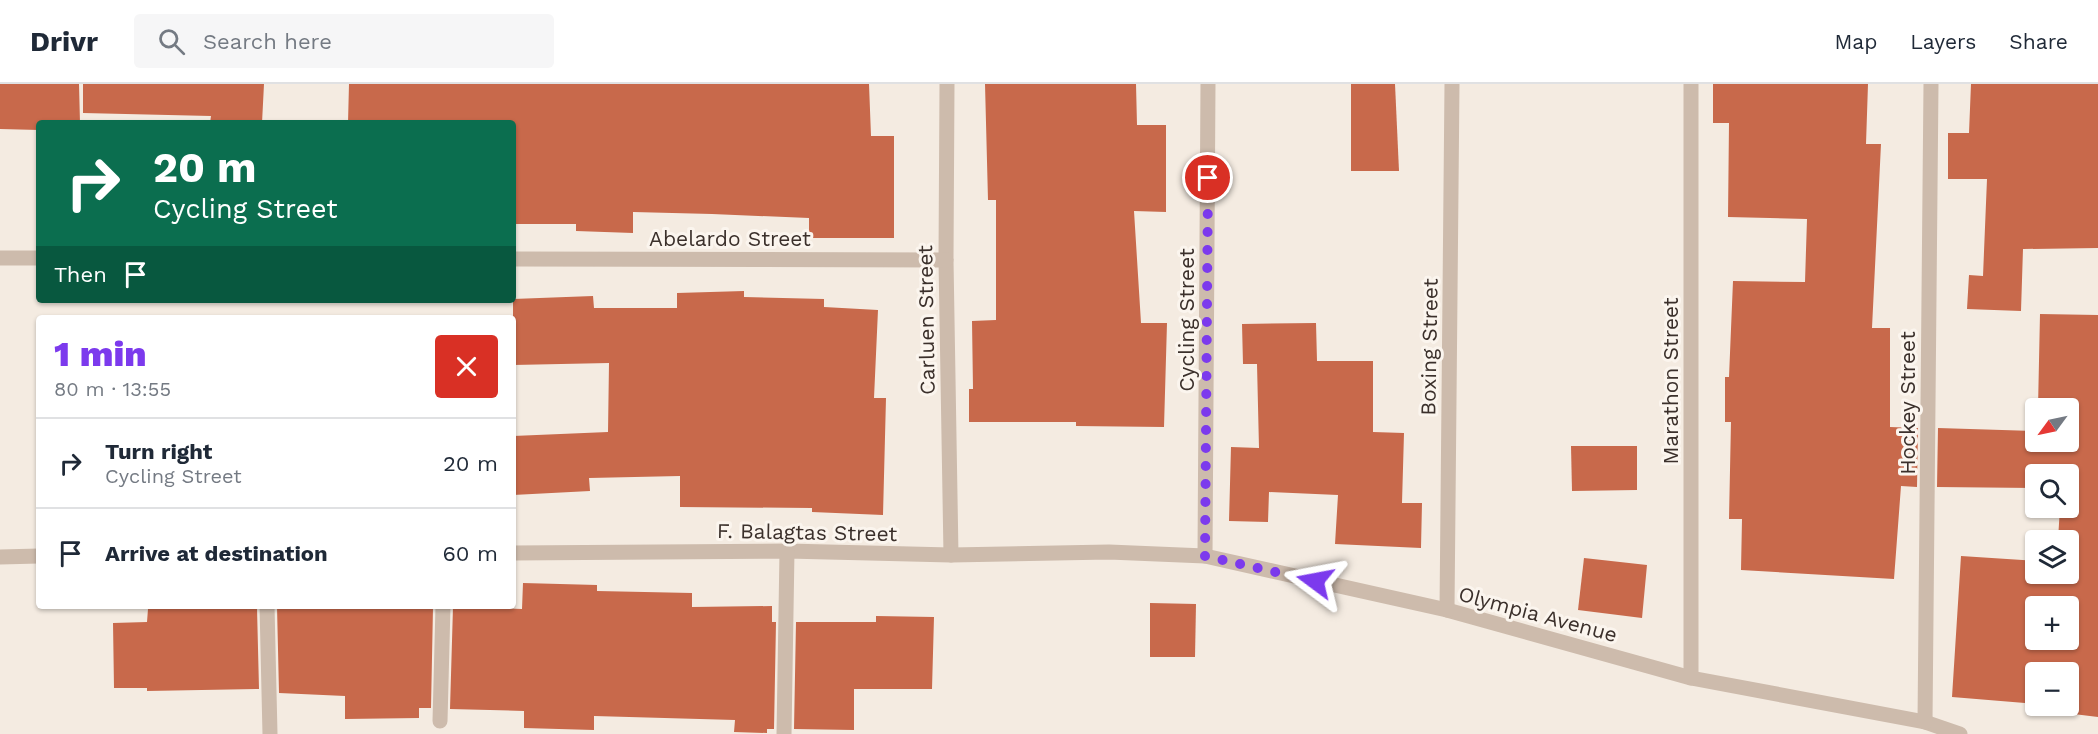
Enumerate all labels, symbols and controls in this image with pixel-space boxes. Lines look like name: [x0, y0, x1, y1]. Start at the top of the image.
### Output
search box: [134, 14, 554, 68]
text: Drivr: [30, 25, 98, 58]
icon: search: [155, 25, 188, 58]
text: Search here: [203, 29, 332, 54]
text: Map: [1834, 29, 1877, 54]
text: Layers: [1910, 29, 1976, 54]
text: Share: [2009, 29, 2068, 54]
text: 20 m: [153, 143, 257, 192]
icon: right: [54, 144, 132, 222]
pin: [1182, 152, 1233, 203]
icon: arrive: [1191, 161, 1224, 194]
text: Cycling Street: [153, 193, 338, 225]
street label: Abelardo Street: [649, 226, 811, 251]
street label: Carluen Street: [912, 245, 940, 395]
street label: Cycling Street: [1174, 248, 1199, 392]
icon: arrive: [119, 258, 152, 291]
text: Then: [54, 262, 107, 287]
street label: Boxing Street: [1415, 278, 1443, 416]
street label: Marathon Street: [1658, 297, 1683, 465]
street label: Hockey Street: [1895, 331, 1920, 475]
text: 1 min: [54, 333, 147, 375]
button: close: [435, 335, 498, 398]
text: 80 m · 13:55: [54, 377, 171, 401]
north arrow: [2025, 398, 2079, 452]
map controls: [2025, 398, 2079, 716]
text: Turn right: [105, 439, 212, 464]
icon: right: [54, 447, 87, 480]
text: 20 m: [443, 451, 498, 476]
text: Cycling Street: [105, 464, 242, 488]
button: search: [2025, 464, 2079, 518]
street label: F. Balagtas Street: [717, 518, 898, 546]
button: layers: [2025, 530, 2079, 584]
icon: arrive: [54, 537, 87, 570]
text: Arrive at destination: [105, 541, 328, 566]
text: 60 m: [442, 541, 498, 566]
position arrow: [1283, 549, 1347, 613]
street label: Olympia Avenue: [1456, 581, 1620, 647]
button: +: [2025, 596, 2079, 650]
button: −: [2025, 662, 2079, 716]

